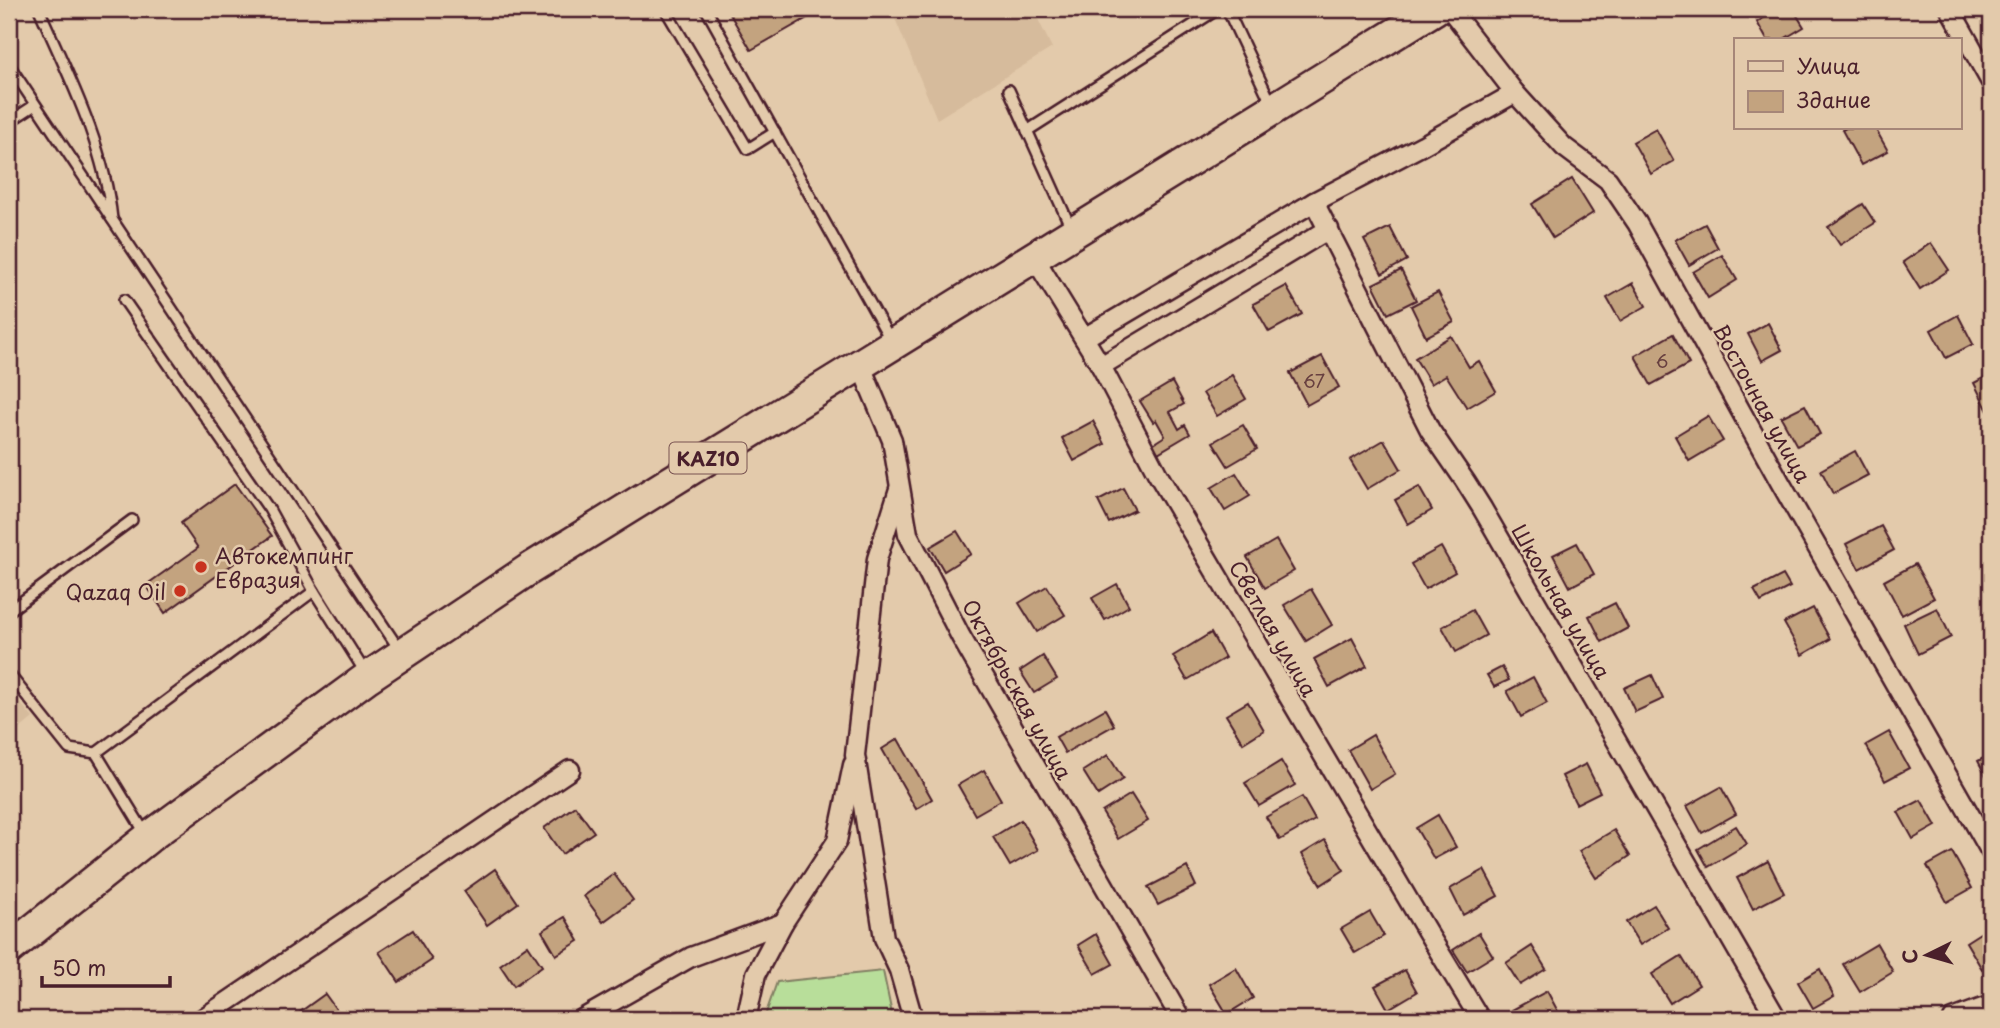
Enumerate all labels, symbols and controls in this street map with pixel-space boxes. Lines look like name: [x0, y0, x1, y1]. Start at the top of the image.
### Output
legend: [1734, 38, 1962, 130]
text: Улица: [1797, 49, 1860, 81]
text: Здание: [1797, 83, 1871, 115]
street label: Восточная улица: [1706, 318, 1820, 489]
house number: 6: [1656, 347, 1668, 374]
house number: 67: [1303, 367, 1325, 394]
road number: KAZ10: [670, 442, 746, 474]
street label: Школьная улица: [1505, 517, 1620, 685]
place label: Автокемпинг Евразия: [215, 539, 354, 595]
street label: Светлая улица: [1222, 554, 1327, 703]
marker: Автокемпинг Евразия: [193, 559, 209, 575]
place label: Qazaq Oil: [66, 575, 166, 607]
marker: Qazaq Oil: [172, 583, 188, 599]
street label: Октябрьская улица: [955, 593, 1081, 786]
north arrow: [1892, 920, 1962, 990]
scale bar: [42, 944, 170, 988]
text: С: [1894, 948, 1924, 965]
text: 50 m: [52, 951, 106, 983]

